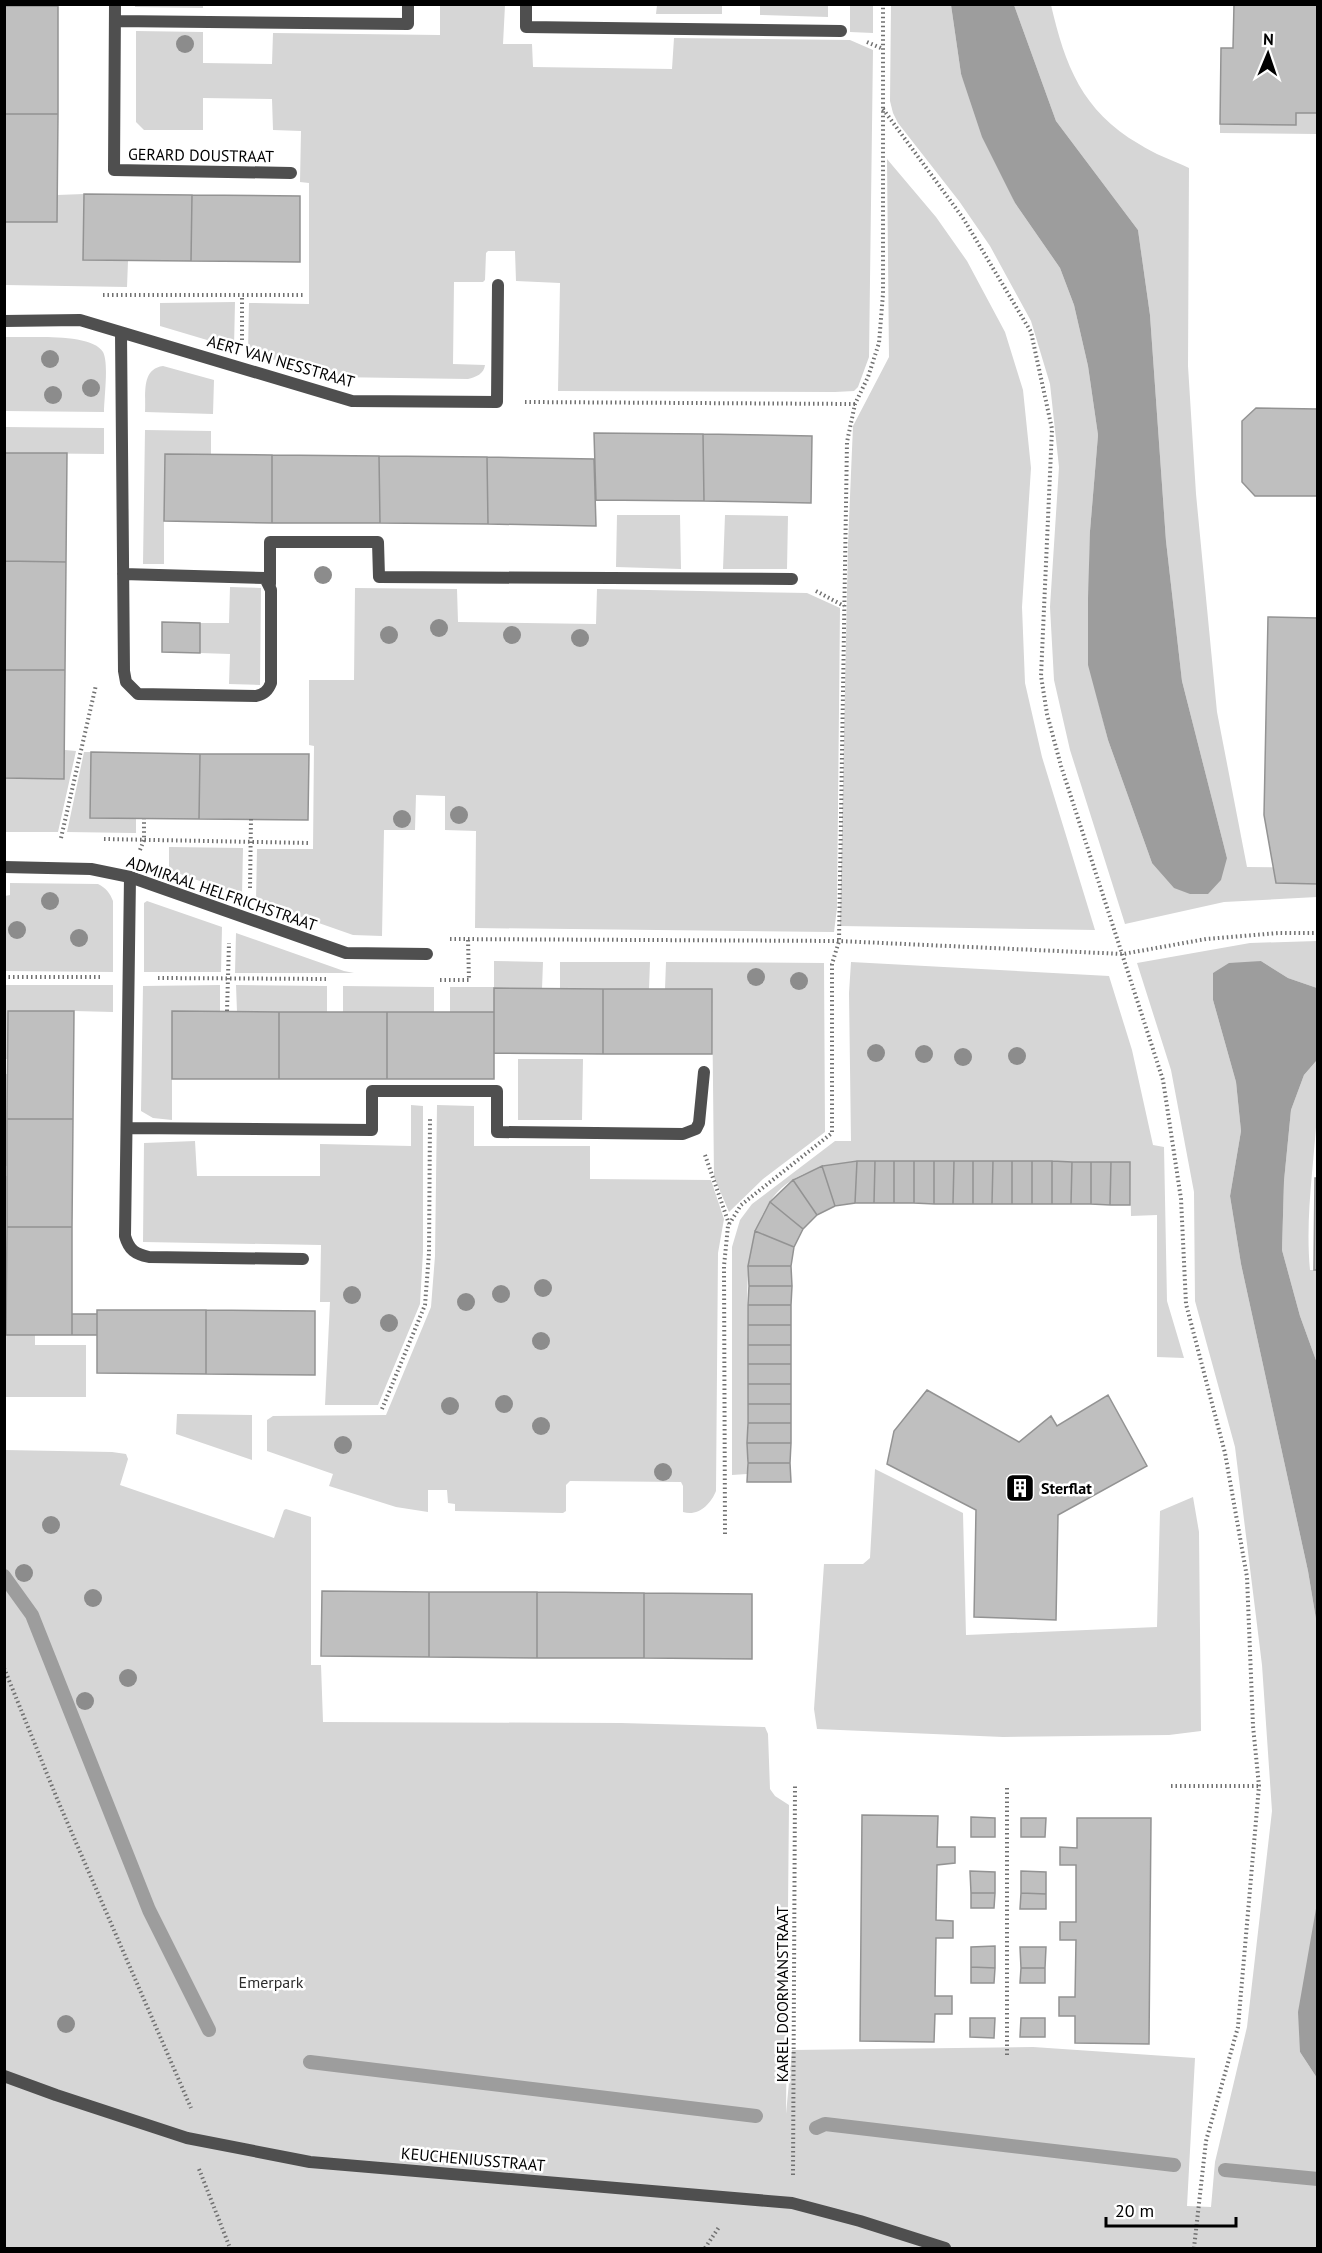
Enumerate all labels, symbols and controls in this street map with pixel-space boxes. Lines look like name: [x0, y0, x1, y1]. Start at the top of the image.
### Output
north arrow: [1238, 24, 1298, 84]
text: N: [1263, 29, 1274, 49]
street label: GERARD DOUSTRAAT: [128, 144, 274, 166]
street label: AERT VAN NESSTRAAT: [205, 330, 357, 392]
street label: ADMIRAAL HELFRICHSTRAAT: [124, 851, 320, 935]
building icon: Sterflat: [1004, 1472, 1036, 1504]
place label: Sterflat: [1041, 1478, 1092, 1498]
street label: KAREL DOORMANSTRAAT: [772, 1906, 792, 2082]
park label: Emerpark: [239, 1972, 304, 1992]
street label: KEUCHENIUSSTRAAT: [400, 2143, 546, 2175]
scale bar: [1106, 2190, 1236, 2228]
text: 20 m: [1115, 2199, 1154, 2222]

